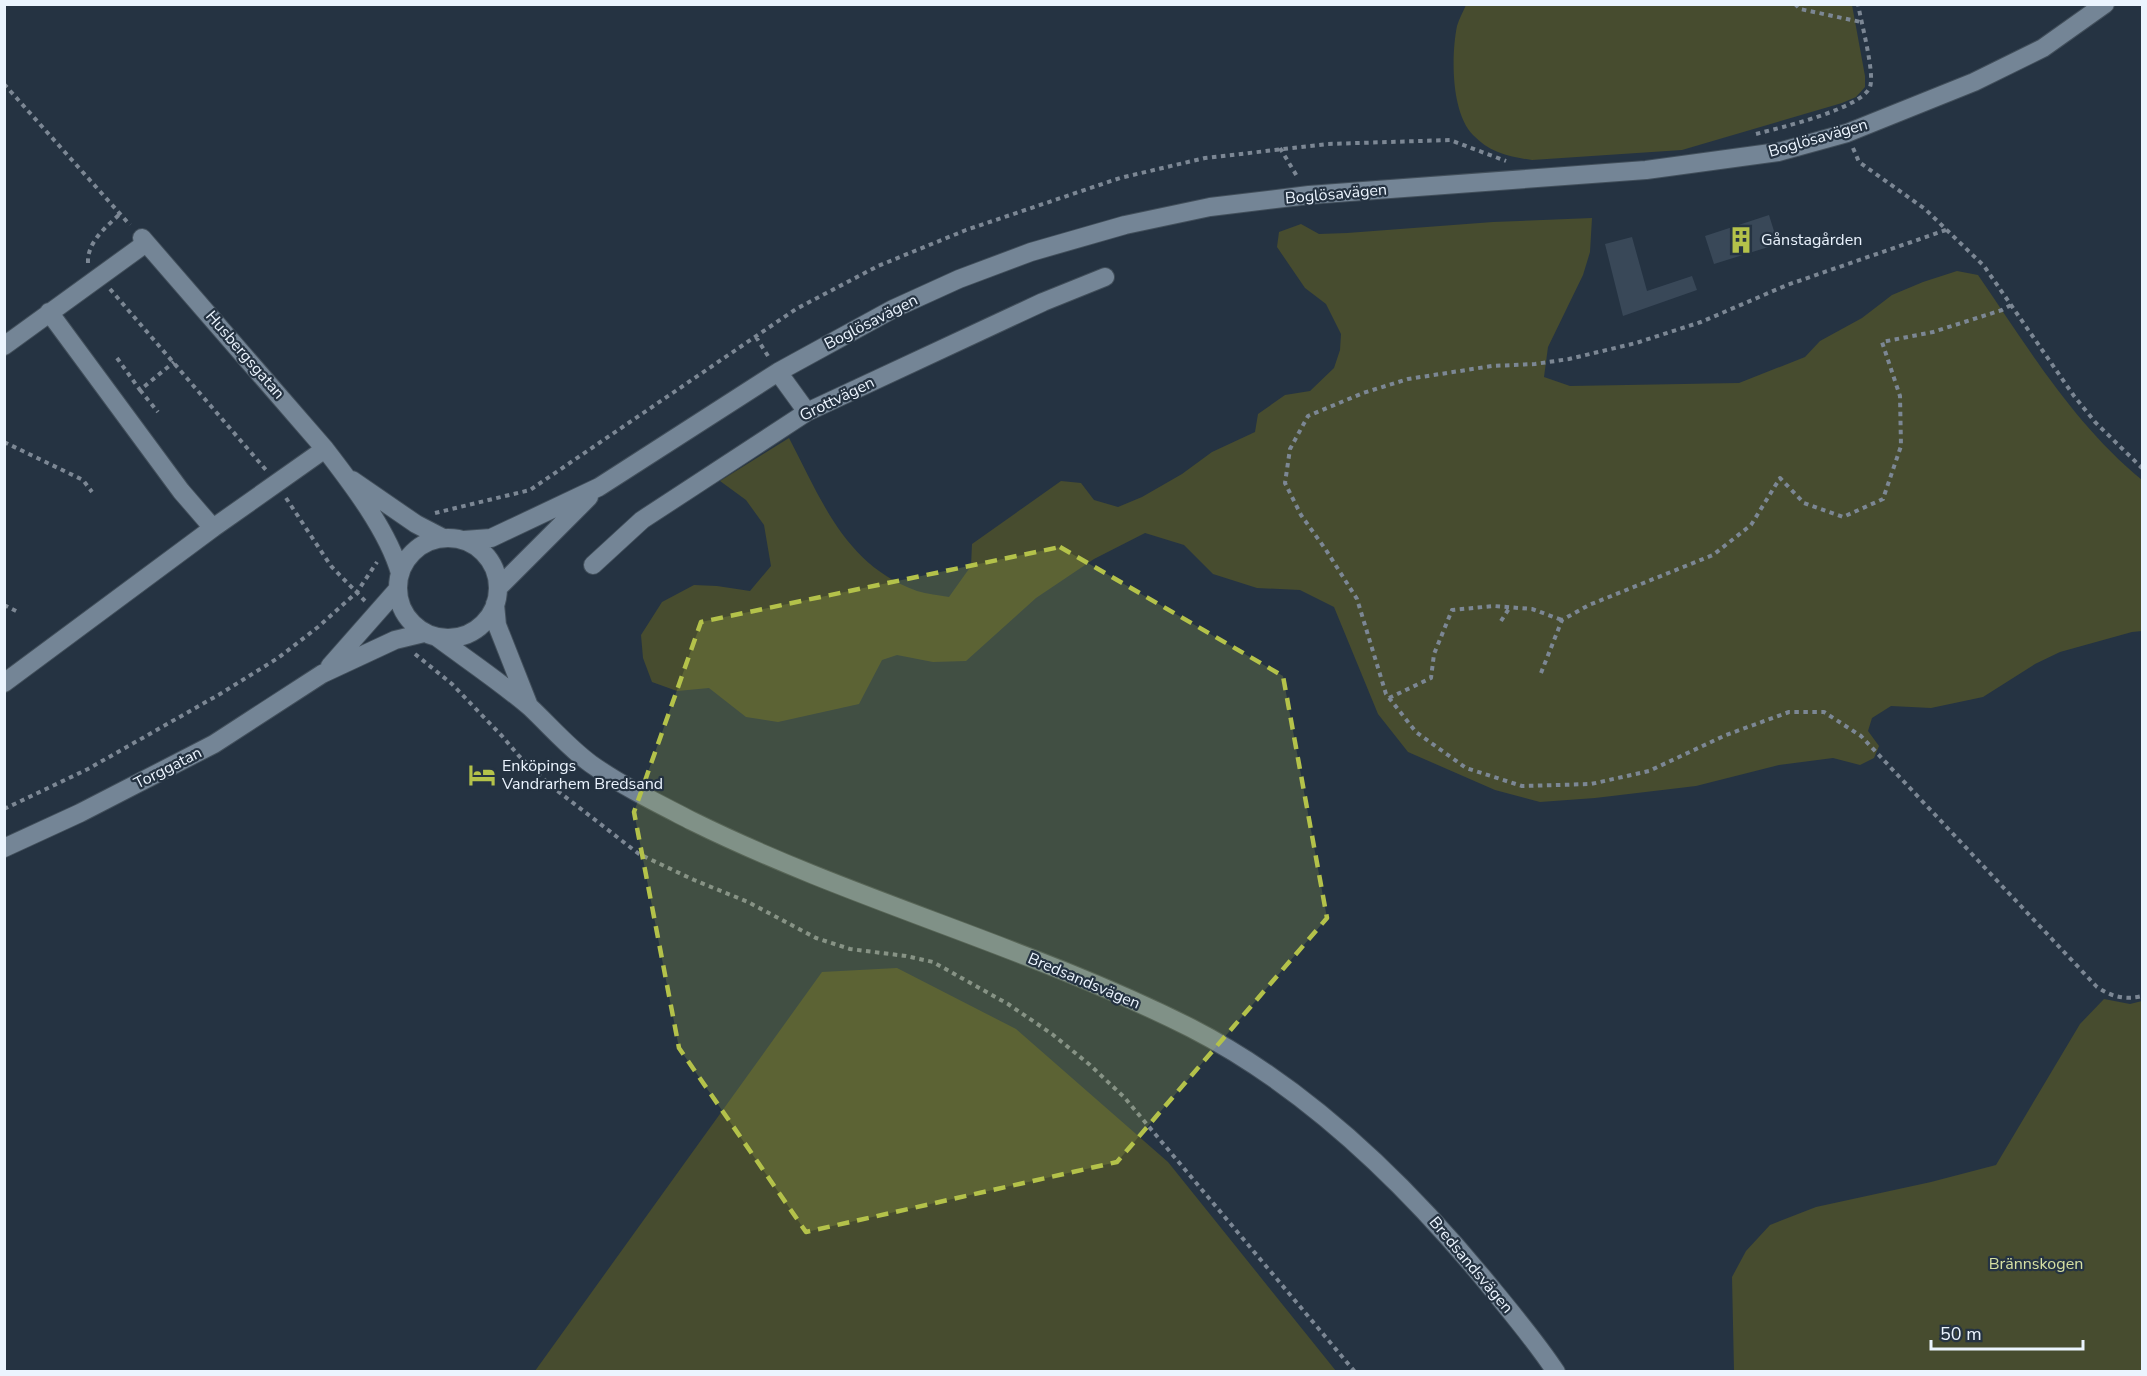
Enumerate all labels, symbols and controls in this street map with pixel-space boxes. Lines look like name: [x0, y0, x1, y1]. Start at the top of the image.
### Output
street label: Boglösavägen: [1766, 113, 1870, 163]
street label: Boglösavägen: [1284, 179, 1388, 209]
building icon: Gånstagården: [1726, 225, 1756, 255]
place label: Gånstagården: [1761, 229, 1862, 251]
street label: Boglösavägen: [820, 289, 922, 355]
street label: Husbergsgatan: [200, 306, 290, 404]
street label: Grottvägen: [796, 371, 878, 427]
street label: Torggatan: [130, 742, 206, 794]
place label: Enköpings Vandrarhem Bredsand: [501, 755, 663, 795]
hotel icon: Enköpings Vandrarhem Bredsand: [467, 760, 497, 790]
street label: Bredsandsvägen: [1024, 947, 1144, 1015]
street label: Bredsandsvägen: [1424, 1212, 1518, 1318]
park label: Brännskogen: [1989, 1253, 2083, 1275]
scale bar: [1931, 1313, 2082, 1351]
text: 50 m: [1940, 1322, 1982, 1346]

